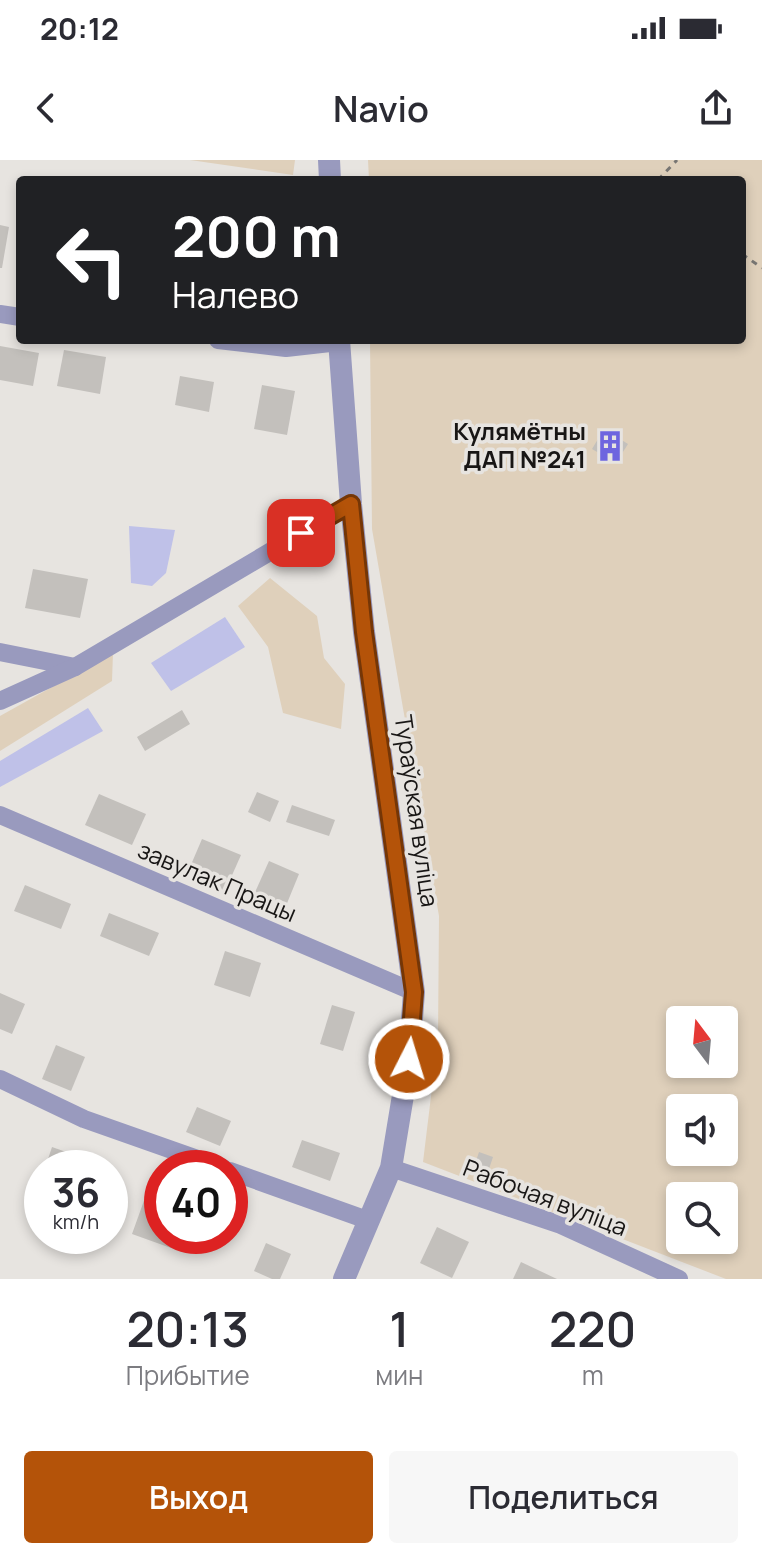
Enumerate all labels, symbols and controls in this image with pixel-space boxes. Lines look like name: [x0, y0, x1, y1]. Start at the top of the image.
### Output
text: 20:12: [40, 8, 119, 49]
text: Navio: [333, 84, 429, 133]
icon: back: [24, 86, 68, 130]
icon: share: [694, 86, 738, 130]
text: 200 m: [172, 197, 341, 274]
icon: left: [40, 208, 144, 312]
text: Налево: [172, 270, 299, 319]
place label: Кулямётны ДАП №241: [453, 414, 586, 475]
building icon: Кулямётны ДАП №241: [593, 429, 627, 463]
pin: [267, 499, 335, 567]
icon: arrive: [279, 511, 323, 555]
street label: Тураўская вуліца: [388, 713, 447, 909]
street label: завулак Працы: [133, 832, 302, 929]
north arrow: [666, 1006, 738, 1078]
map controls: [666, 1006, 738, 1254]
position arrow: [367, 1017, 451, 1101]
button: sound: [666, 1094, 738, 1166]
speed limit sign: 40: [144, 1150, 248, 1254]
street label: Рабочая вуліца: [459, 1150, 632, 1243]
text: 36: [52, 1164, 100, 1219]
button: search: [666, 1182, 738, 1254]
text: km/h: [53, 1208, 99, 1235]
text: 20:13: [126, 1296, 249, 1361]
text: 1: [389, 1296, 409, 1361]
text: 220: [549, 1296, 636, 1361]
text: Прибытие: [126, 1357, 250, 1393]
text: мин: [375, 1357, 423, 1393]
text: m: [582, 1357, 604, 1393]
button: Выход: [24, 1451, 373, 1543]
button: Поделиться: [389, 1451, 738, 1543]

